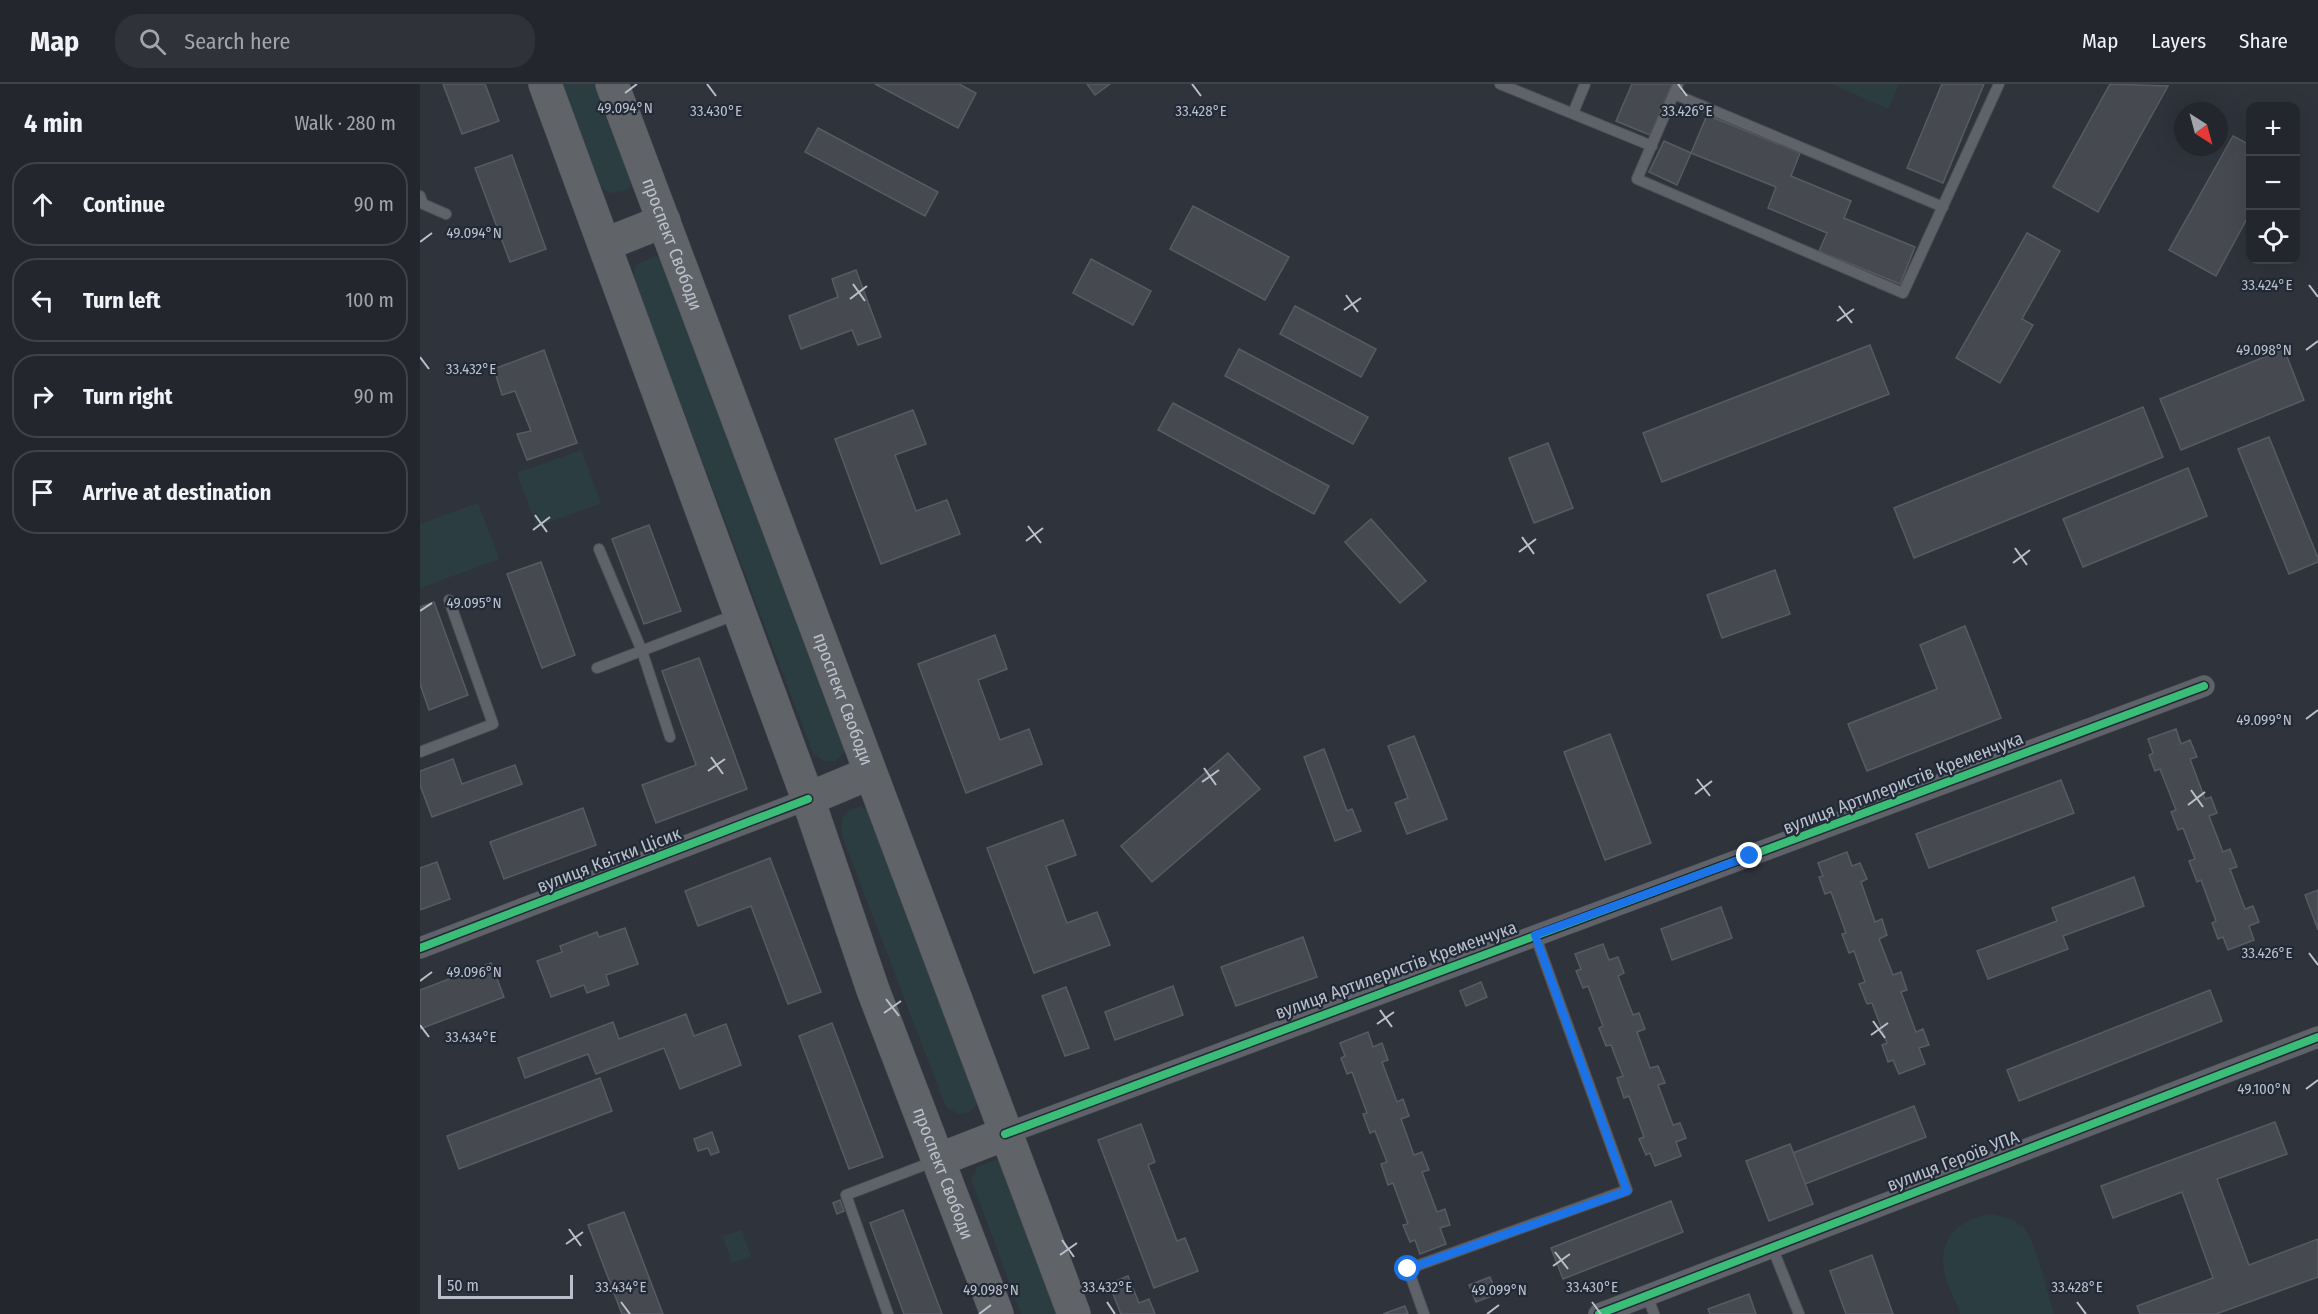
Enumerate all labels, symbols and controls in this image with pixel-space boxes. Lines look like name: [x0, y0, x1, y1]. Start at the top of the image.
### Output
search box: [115, 14, 535, 68]
text: Map: [30, 25, 79, 58]
icon: search: [136, 25, 169, 58]
text: Search here: [184, 28, 290, 55]
text: Map: [2082, 28, 2118, 54]
text: Layers: [2151, 28, 2206, 54]
text: Share: [2239, 28, 2288, 54]
text: 49.094°N: [597, 99, 653, 117]
text: 33.430°E: [690, 102, 742, 120]
text: 33.428°E: [1175, 102, 1227, 120]
text: 33.426°E: [1661, 102, 1713, 120]
north arrow: [2174, 102, 2228, 156]
map controls: [2246, 102, 2300, 264]
button: +: [2246, 102, 2300, 156]
text: 4 min: [24, 108, 83, 139]
text: Walk · 280 m: [294, 111, 396, 135]
button: −: [2246, 156, 2300, 210]
street label: проспект Свободи: [637, 175, 707, 313]
icon: ahead: [26, 188, 59, 221]
text: Continue: [83, 191, 165, 218]
text: 90 m: [354, 192, 394, 216]
button: locate: [2246, 210, 2300, 264]
text: 49.094°N: [446, 224, 502, 242]
text: 33.424°E: [2242, 276, 2292, 294]
icon: left: [26, 284, 59, 317]
text: Turn left: [83, 287, 161, 314]
text: 100 m: [345, 288, 394, 312]
text: 49.098°N: [2236, 341, 2292, 359]
text: 33.432°E: [446, 360, 496, 378]
icon: right: [26, 380, 59, 413]
text: Turn right: [83, 383, 172, 410]
text: 90 m: [354, 384, 394, 408]
icon: arrive: [26, 476, 59, 509]
text: Arrive at destination: [83, 479, 271, 506]
text: 49.095°N: [446, 594, 502, 612]
street label: проспект Свободи: [808, 630, 878, 768]
text: 49.099°N: [2236, 711, 2292, 729]
street label: вулиця Артилеристів Кременчука: [1780, 727, 2026, 839]
street label: вулиця Квітки Цісик: [534, 822, 685, 898]
route end: [1736, 842, 1762, 868]
street label: вулиця Артилеристів Кременчука: [1272, 916, 1520, 1024]
text: 33.426°E: [2241, 944, 2293, 962]
text: 49.096°N: [446, 963, 502, 981]
text: 33.434°E: [445, 1028, 497, 1046]
text: 49.100°N: [2237, 1080, 2291, 1098]
street label: проспект Свободи: [908, 1104, 978, 1242]
street label: вулиця Героїв УПА: [1884, 1126, 2023, 1196]
route start: [1394, 1255, 1420, 1281]
scale bar: [438, 1272, 573, 1300]
text: 50 m: [447, 1276, 479, 1295]
text: 33.434°E: [595, 1278, 647, 1296]
text: 33.432°E: [1082, 1278, 1132, 1296]
text: 33.430°E: [1566, 1278, 1618, 1296]
text: 33.428°E: [2051, 1278, 2103, 1296]
text: 49.098°N: [963, 1281, 1019, 1299]
text: 49.099°N: [1471, 1281, 1527, 1299]

